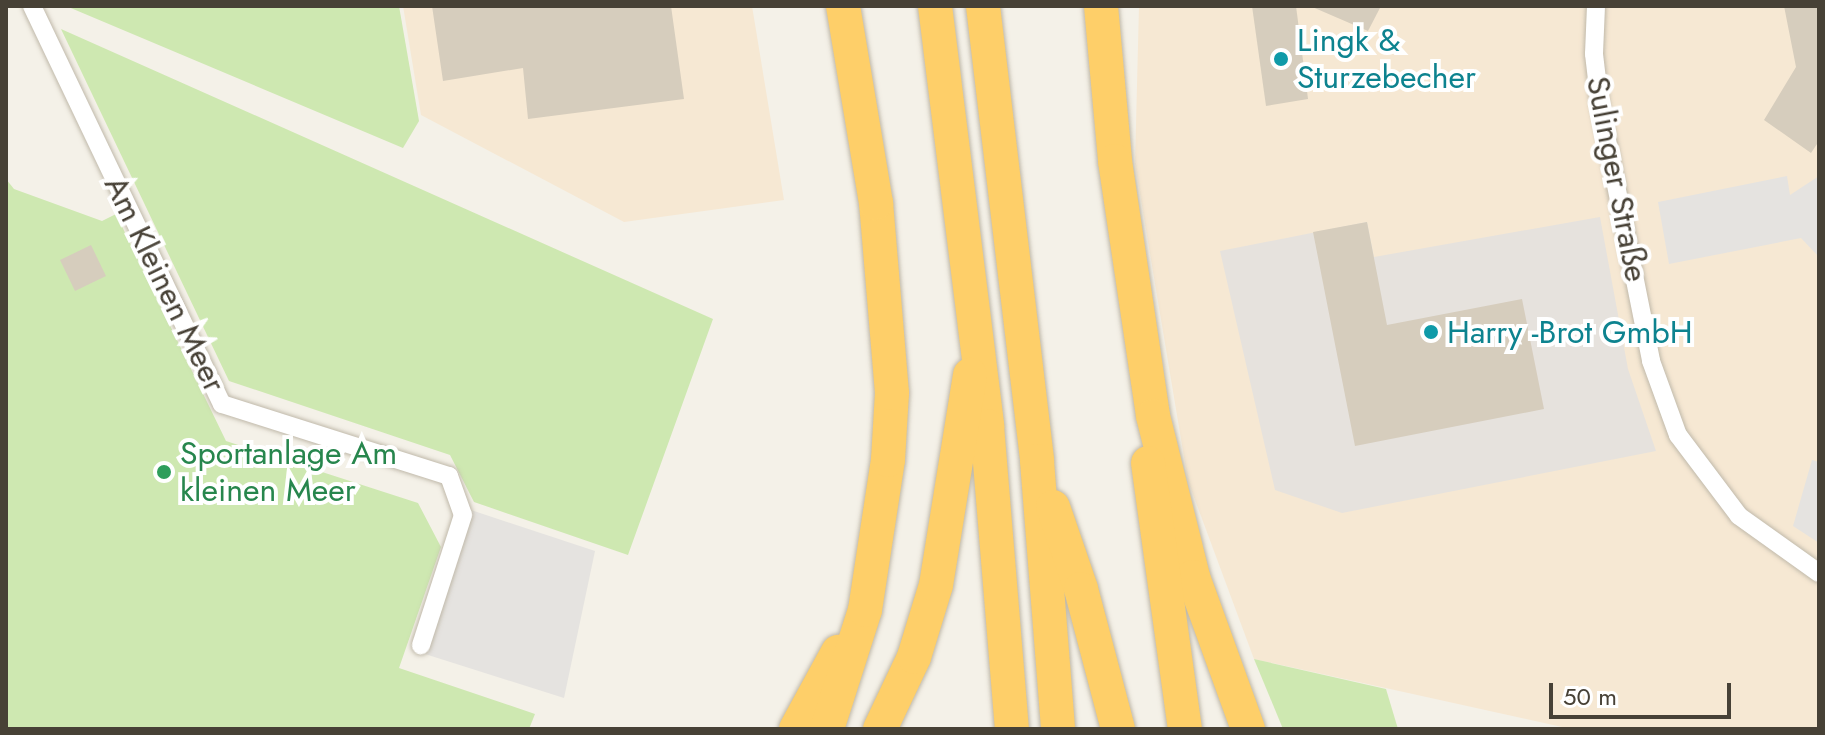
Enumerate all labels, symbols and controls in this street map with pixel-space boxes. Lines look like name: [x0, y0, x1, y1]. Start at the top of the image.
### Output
place label: Lingk & Sturzebecher: [1297, 22, 1476, 97]
marker: Lingk & Sturzebecher: [1272, 50, 1290, 68]
street label: Sulinger Straße: [1578, 73, 1656, 285]
street label: Am Kleinen Meer: [96, 170, 234, 398]
place label: Harry -Brot GmbH: [1447, 313, 1693, 351]
marker: Harry -Brot GmbH: [1422, 323, 1440, 341]
place label: Sportanlage Am kleinen Meer: [180, 435, 397, 510]
marker: Sportanlage Am kleinen Meer: [155, 463, 173, 481]
scale bar: [1553, 667, 1735, 717]
text: 50 m: [1563, 679, 1617, 714]

